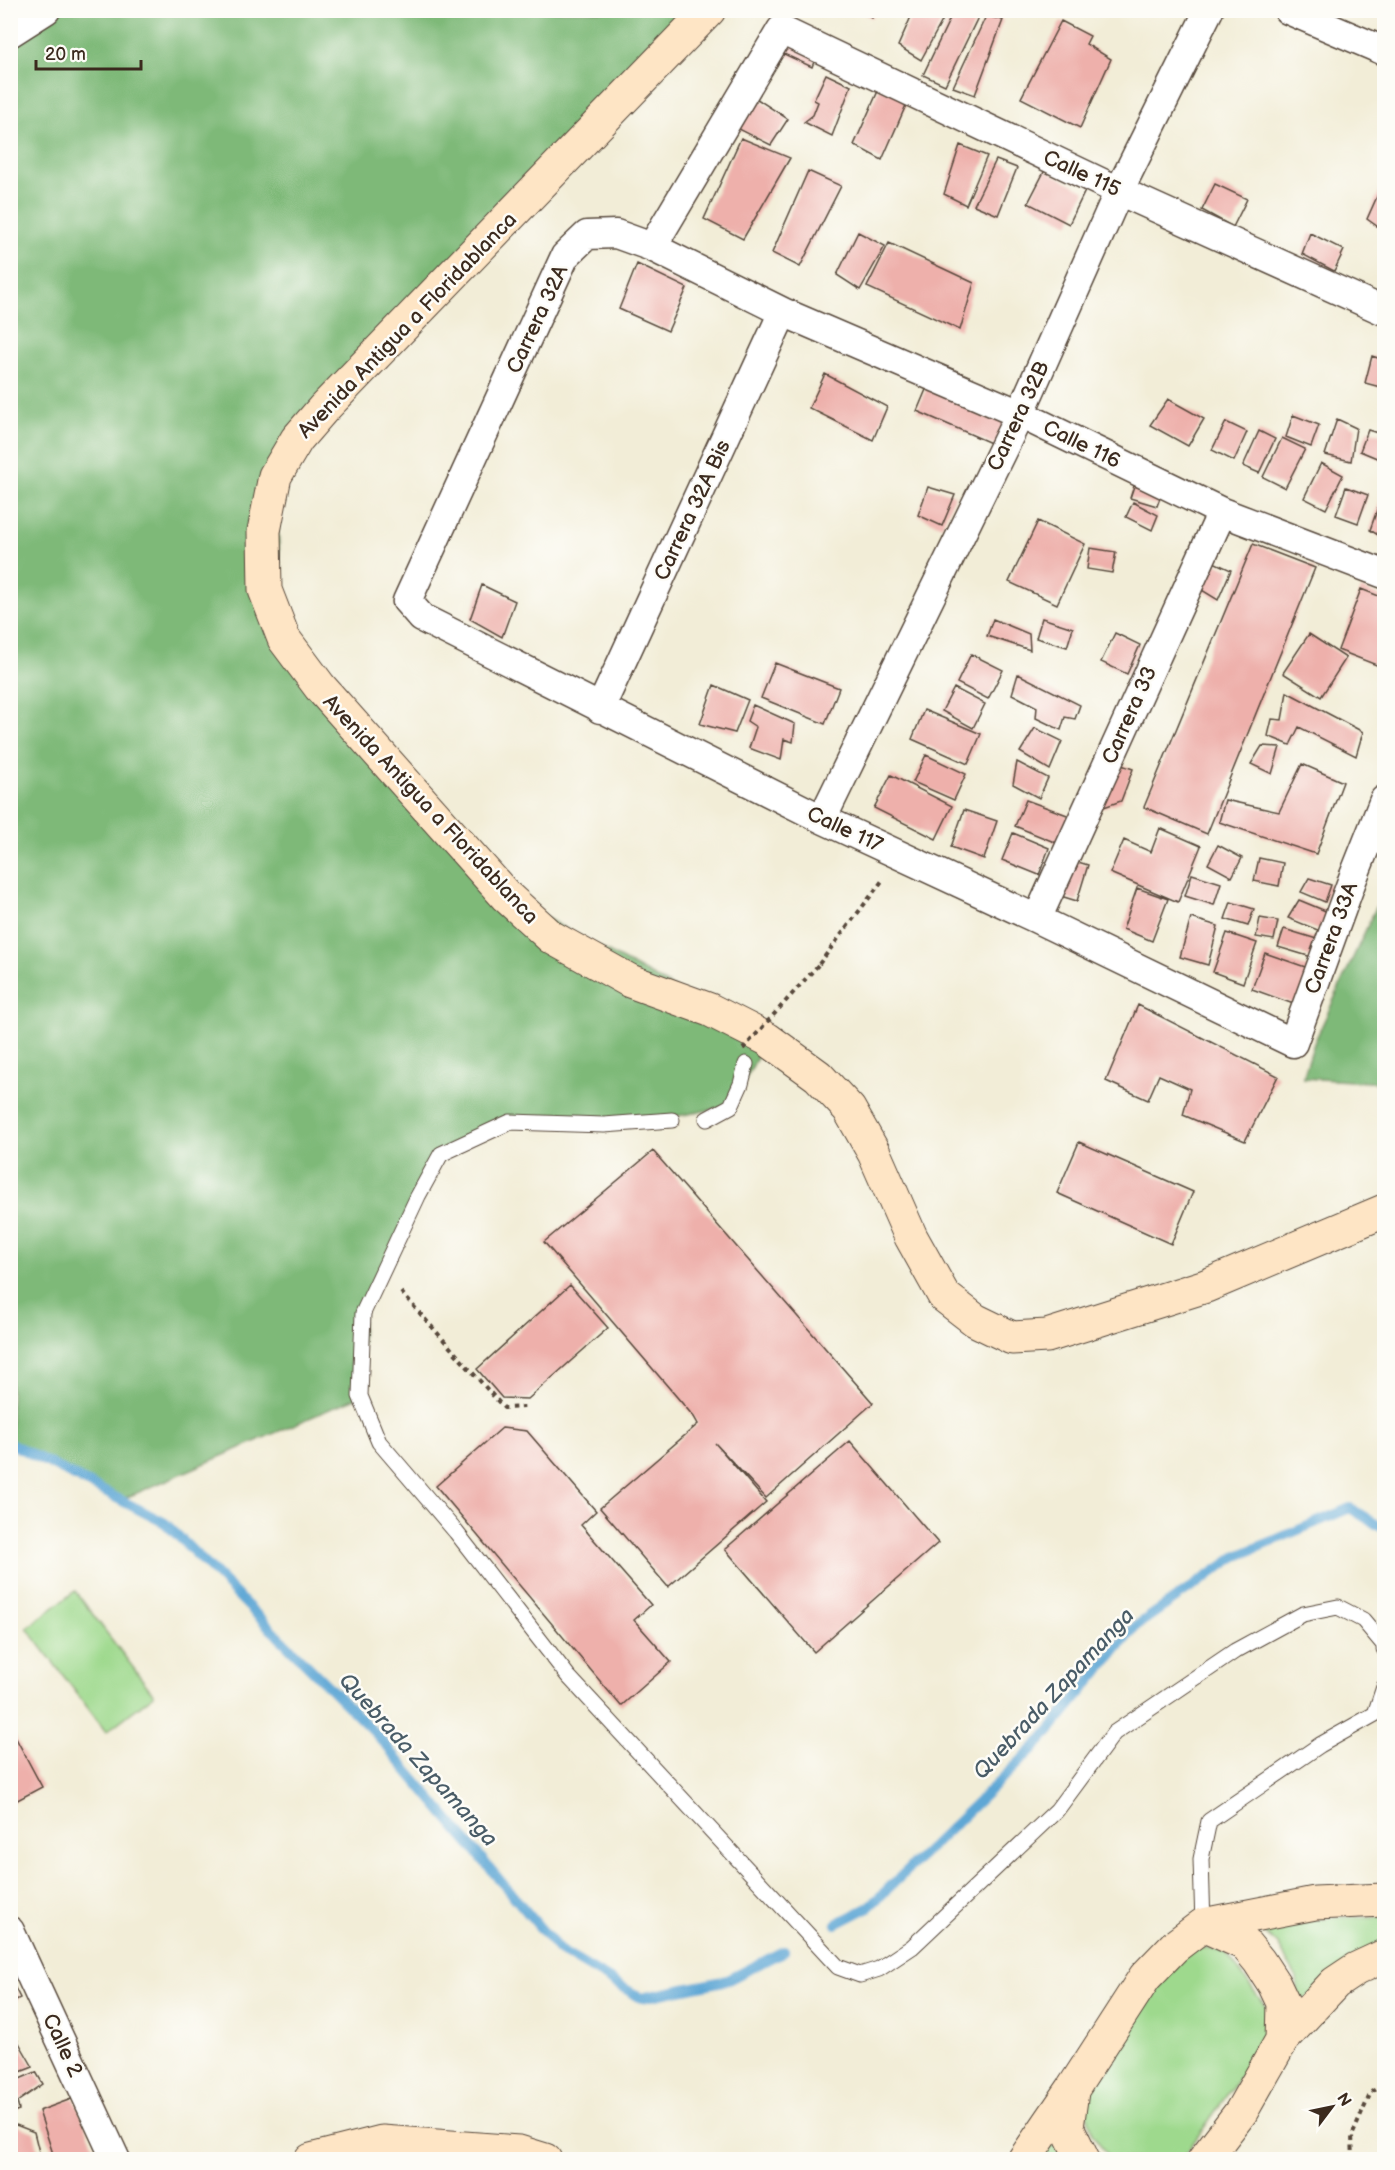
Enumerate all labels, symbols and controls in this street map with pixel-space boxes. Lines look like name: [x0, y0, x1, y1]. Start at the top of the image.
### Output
scale bar: [36, 33, 141, 71]
text: 20 m: [45, 44, 86, 65]
street label: Calle 115: [1039, 145, 1124, 202]
street label: Avenida Antigua a Floridablanca: [293, 207, 522, 444]
street label: Carrera 32A: [501, 261, 574, 377]
street label: Carrera 32B: [982, 357, 1055, 475]
street label: Calle 116: [1039, 415, 1125, 474]
street label: Carrera 32A Bis: [649, 436, 736, 584]
street label: Carrera 33: [1097, 662, 1162, 768]
street label: Avenida Antigua a Floridablanca: [318, 689, 544, 929]
street label: Calle 117: [803, 801, 887, 858]
street label: Carrera 33A: [1300, 879, 1363, 998]
water label: Quebrada Zapamanga: [968, 1603, 1140, 1785]
water label: Quebrada Zapamanga: [333, 1668, 503, 1852]
street label: Calle 2: [37, 2010, 88, 2081]
north arrow: [1302, 2077, 1362, 2137]
text: N: [1332, 2090, 1355, 2110]

